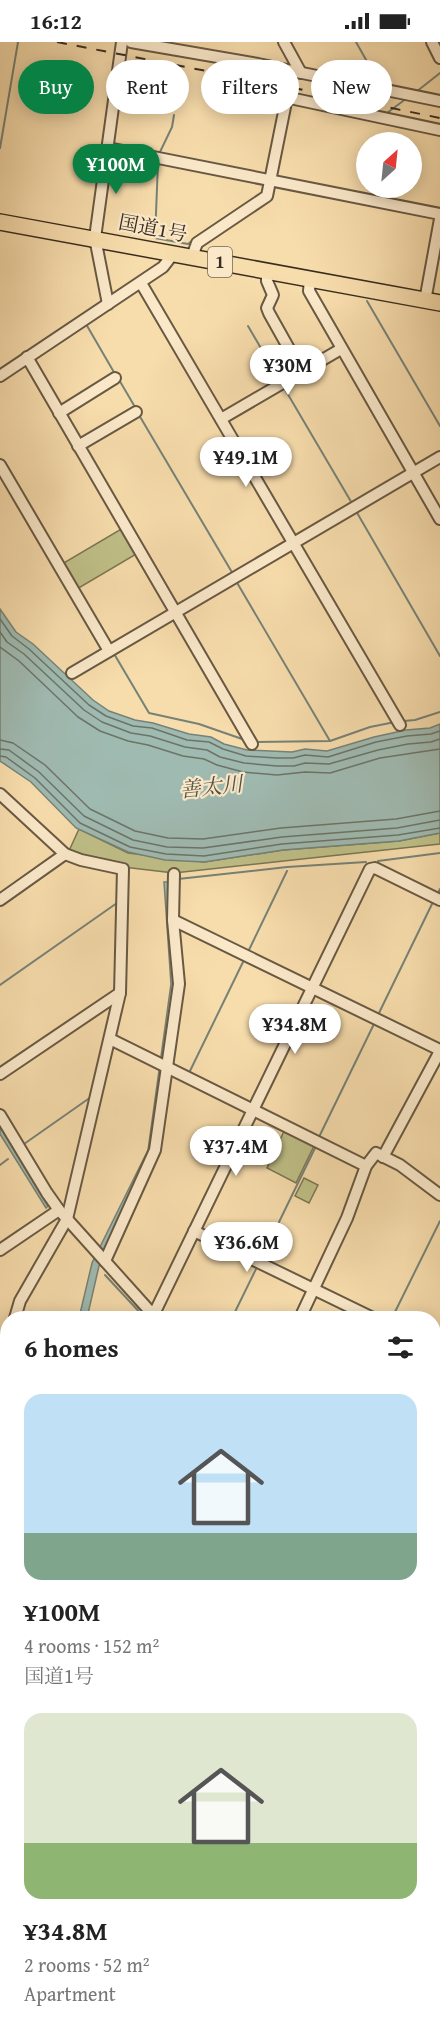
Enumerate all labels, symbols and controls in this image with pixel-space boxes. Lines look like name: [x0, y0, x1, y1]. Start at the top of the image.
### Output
text: 16:12: [30, 5, 82, 37]
chip: Buy: [18, 60, 94, 114]
chip: Rent: [106, 60, 189, 114]
chip: Filters: [201, 60, 299, 114]
chip: New: [311, 60, 392, 114]
north arrow: [356, 132, 422, 198]
map controls: [356, 132, 422, 198]
pin: ¥100M: [74, 144, 158, 195]
text: ¥100M: [87, 149, 145, 178]
street label: 国道1号: [116, 207, 190, 248]
road number: 1: [208, 247, 232, 277]
pin: ¥30M: [252, 345, 324, 396]
text: ¥30M: [264, 350, 312, 379]
pin: ¥49.1M: [197, 437, 295, 488]
text: ¥49.1M: [214, 442, 278, 471]
water label: 善太川: [178, 768, 246, 805]
pin: ¥34.8M: [246, 1004, 344, 1055]
text: ¥34.8M: [263, 1009, 327, 1038]
pin: ¥37.4M: [187, 1126, 285, 1177]
text: ¥37.4M: [204, 1131, 268, 1160]
pin: ¥36.6M: [198, 1222, 296, 1273]
text: ¥36.6M: [215, 1227, 279, 1256]
text: 6 homes: [24, 1328, 119, 1367]
icon: filters: [384, 1331, 417, 1364]
icon: home: [167, 1433, 275, 1541]
text: ¥100M: [24, 1592, 100, 1631]
text: 4 rooms · 152 m²: [24, 1631, 159, 1660]
text: 国道1号: [24, 1661, 94, 1690]
icon: home: [167, 1752, 275, 1860]
text: ¥34.8M: [24, 1911, 108, 1950]
text: 2 rooms · 52 m²: [24, 1950, 150, 1979]
text: Apartment: [24, 1979, 116, 2008]

